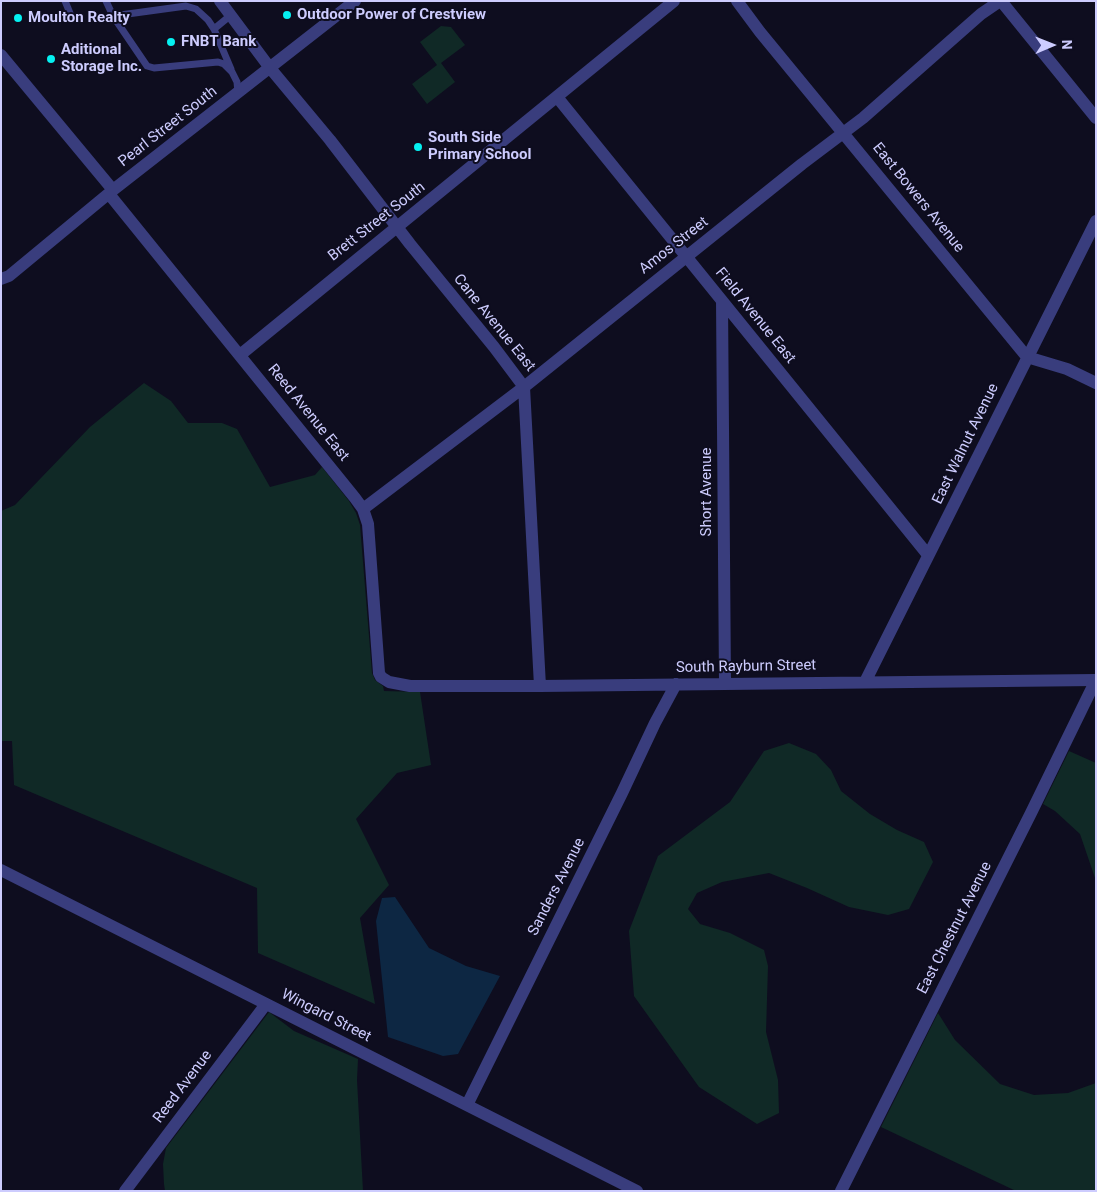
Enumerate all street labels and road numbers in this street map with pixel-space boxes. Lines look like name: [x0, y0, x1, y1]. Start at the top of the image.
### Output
street label: Pearl Street South: [115, 83, 221, 171]
street label: East Bowers Avenue: [868, 140, 968, 256]
street label: Brett Street South: [325, 179, 429, 265]
street label: Amos Street: [636, 214, 712, 278]
street label: Field Avenue East: [711, 265, 799, 367]
street label: Cane Avenue East: [449, 271, 539, 375]
street label: Reed Avenue East: [263, 361, 353, 465]
street label: East Walnut Avenue: [929, 381, 1003, 507]
street label: Short Avenue: [698, 448, 716, 536]
street label: South Rayburn Street: [676, 657, 816, 677]
street label: Sanders Avenue: [525, 835, 589, 939]
street label: East Chestnut Avenue: [914, 859, 996, 997]
street label: Wingard Street: [278, 986, 374, 1046]
street label: Reed Avenue: [150, 1047, 216, 1127]

